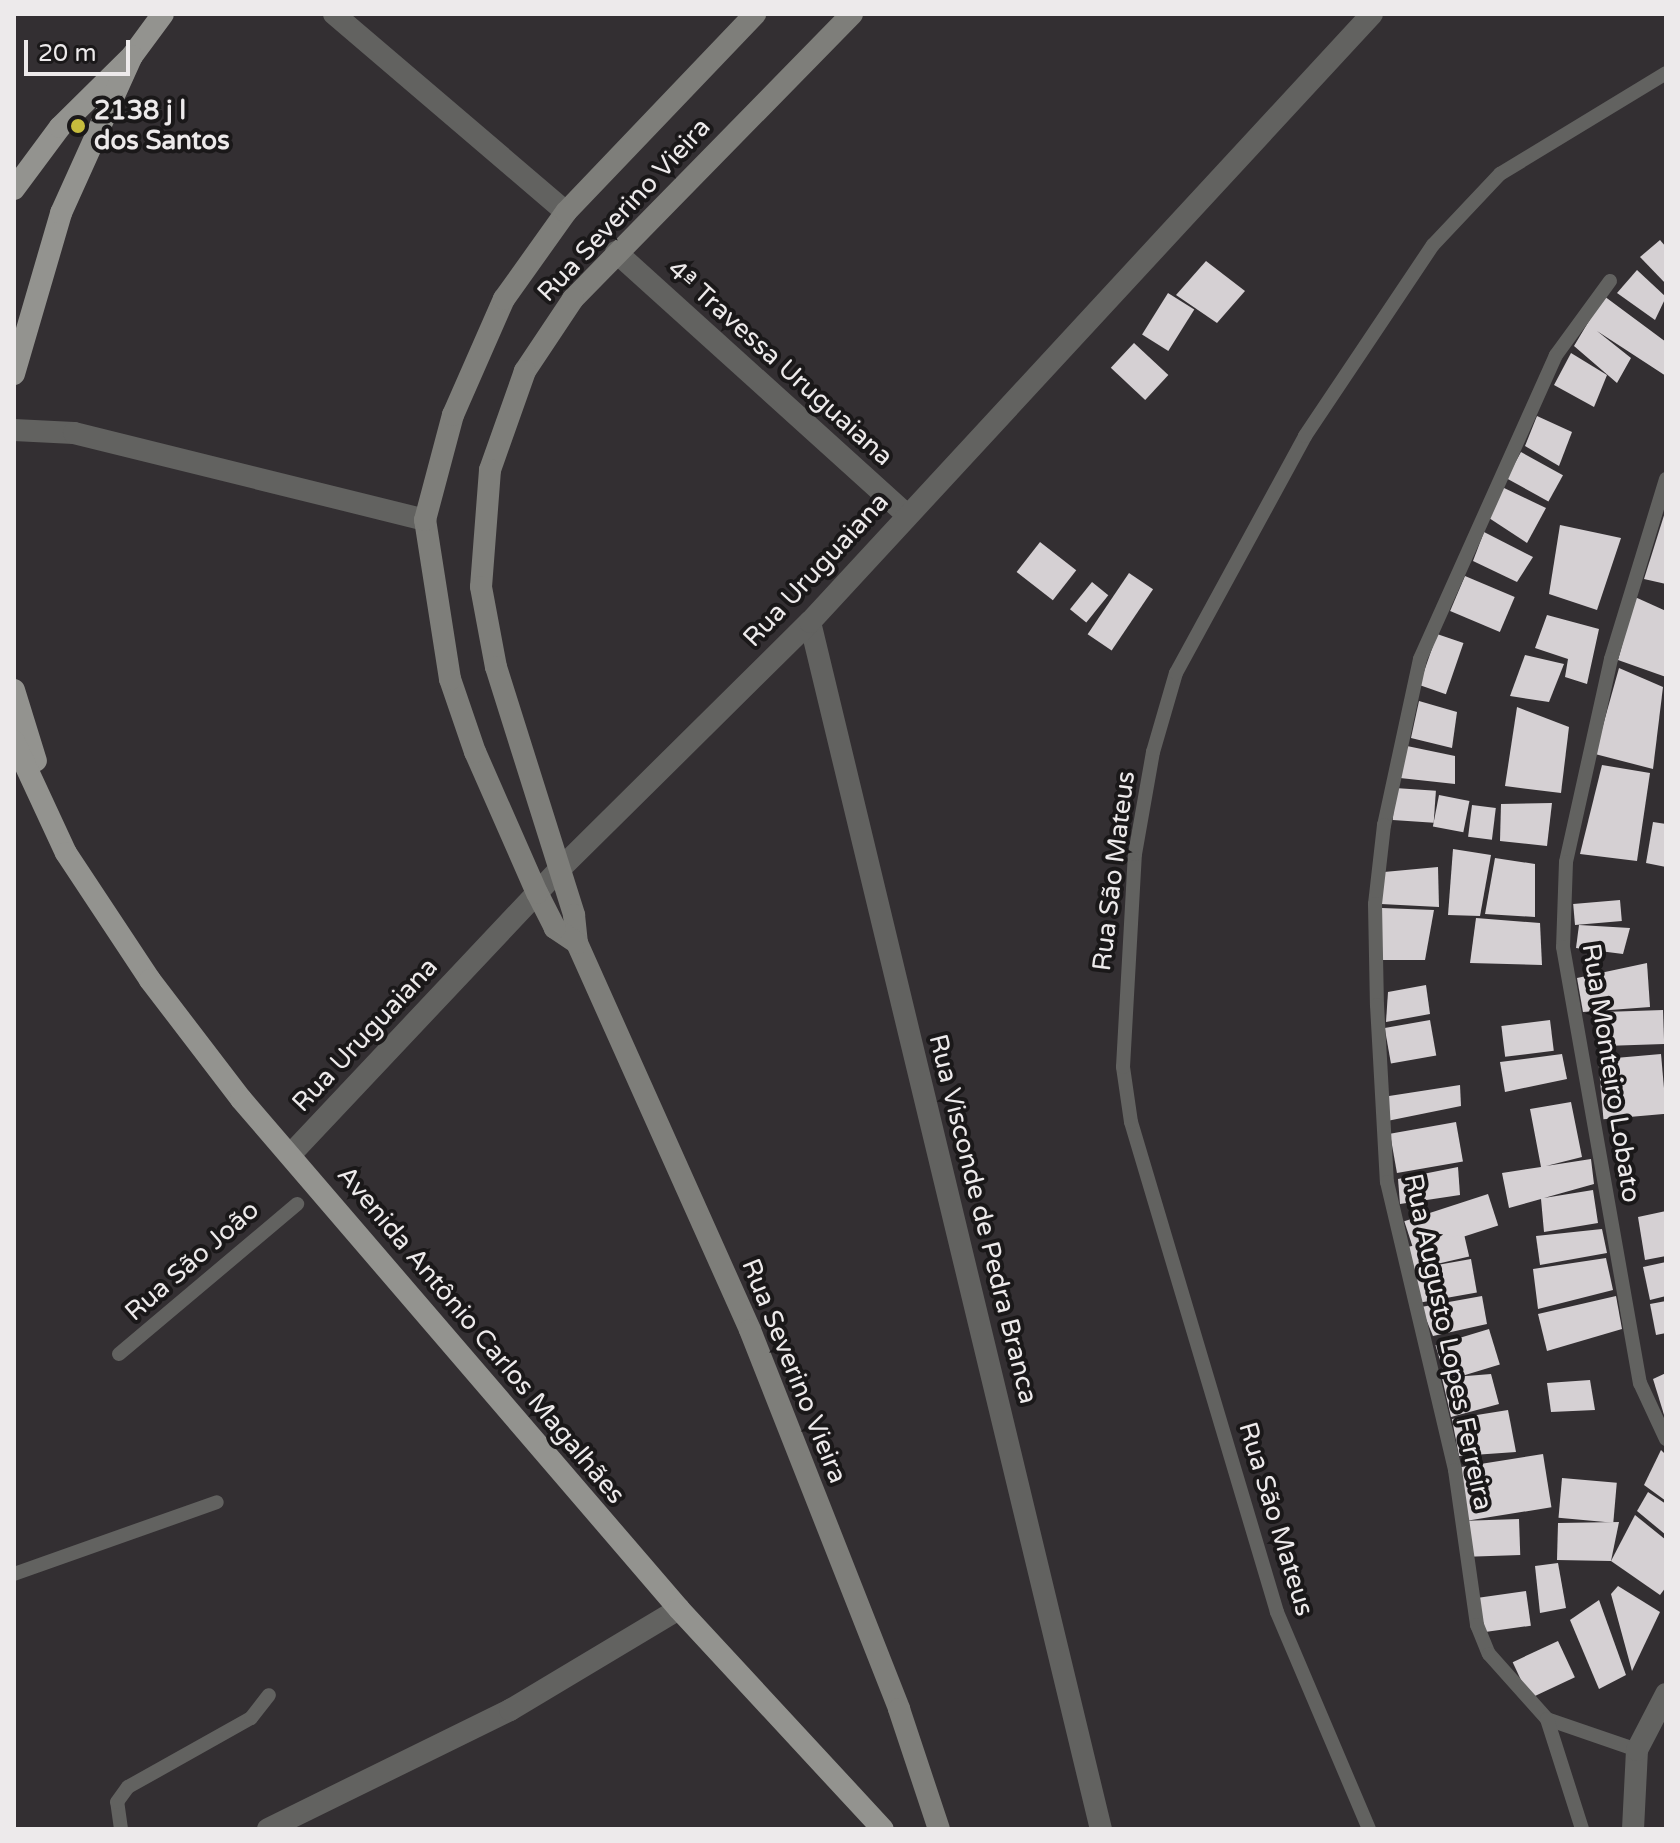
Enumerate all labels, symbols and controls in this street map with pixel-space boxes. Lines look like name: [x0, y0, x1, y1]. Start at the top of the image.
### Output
scale bar: [28, 24, 134, 74]
text: 20 m: [38, 39, 96, 68]
place label: 2138 j l dos Santos: [94, 95, 230, 156]
street label: Rua Severino Vieira: [531, 112, 717, 308]
marker: 2138 j l dos Santos: [69, 117, 87, 135]
street label: 4ª Travessa Uruguaiana: [661, 254, 899, 472]
street label: Rua Uruguaiana: [737, 487, 895, 653]
street label: Rua São Mateus: [1086, 769, 1142, 973]
street label: Rua Monteiro Lobato: [1575, 941, 1647, 1205]
street label: Rua Uruguaiana: [286, 952, 444, 1118]
street label: Rua Visconde de Pedra Branca: [922, 1031, 1044, 1407]
street label: Avenida Antônio Carlos Magalhães: [331, 1160, 631, 1510]
street label: Rua Augusto Lopes Ferreira: [1397, 1171, 1499, 1513]
street label: Rua São João: [119, 1194, 265, 1328]
street label: Rua Severino Vieira: [735, 1254, 853, 1488]
street label: Rua São Mateus: [1232, 1418, 1320, 1620]

